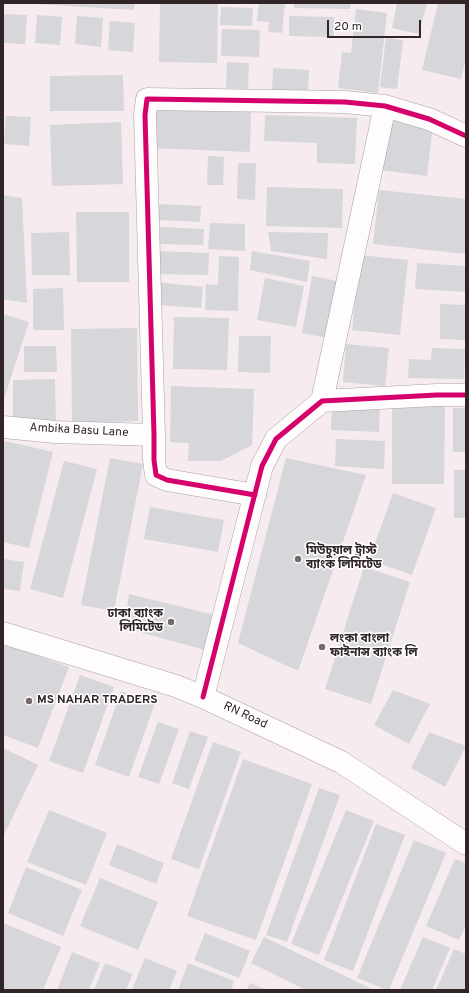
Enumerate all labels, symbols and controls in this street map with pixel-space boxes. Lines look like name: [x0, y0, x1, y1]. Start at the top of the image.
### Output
scale bar: [329, 12, 423, 38]
text: 20 m: [334, 19, 362, 35]
street label: Ambika Basu Lane: [29, 421, 129, 441]
place label: মিউচুয়াল ট্রাস্ট ব্যাংক লিমিটেড: [306, 545, 382, 573]
marker: মিউচুয়াল ট্রাস্ট ব্যাংক লিমিটেড: [293, 554, 303, 564]
place label: ঢাকা ব্যাংক লিমিটেড: [108, 608, 163, 636]
marker: ঢাকা ব্যাংক লিমিটেড: [166, 617, 176, 627]
place label: লংকা বাংলা ফাইনান্স ব্যাংক লি: [330, 633, 417, 661]
marker: লংকা বাংলা ফাইনান্স ব্যাংক লি: [317, 642, 327, 652]
place label: MS NAHAR TRADERS: [37, 694, 157, 708]
marker: MS NAHAR TRADERS: [24, 696, 34, 706]
street label: RN Road: [221, 700, 269, 732]

